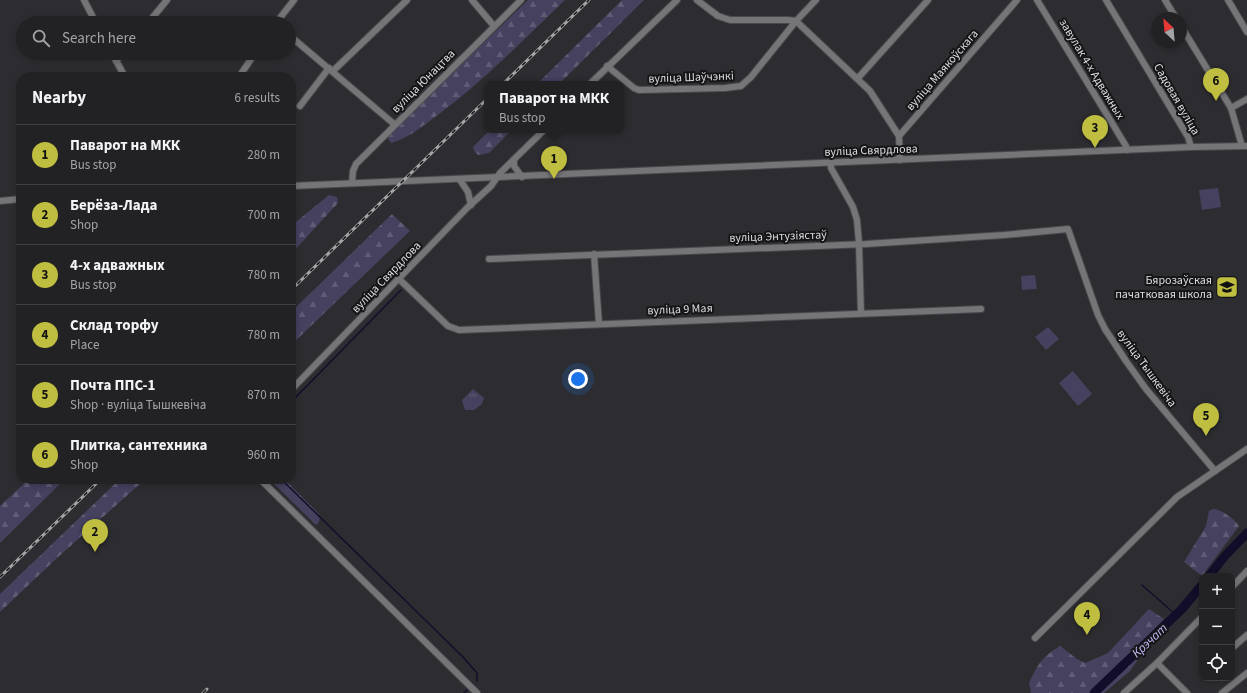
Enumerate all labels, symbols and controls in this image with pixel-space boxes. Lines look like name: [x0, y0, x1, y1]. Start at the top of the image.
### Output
north arrow: [1151, 12, 1187, 48]
search box: [16, 16, 296, 60]
street label: завулак 4-х Адважных: [1055, 16, 1129, 123]
street label: вуліца Маякоўскага: [902, 26, 982, 115]
icon: search: [30, 27, 52, 49]
text: Search here: [62, 28, 136, 49]
street label: вуліца Юнацтва: [388, 46, 459, 117]
street label: Садовая вуліца: [1149, 60, 1204, 138]
street label: вуліца Шаўчэнкі: [648, 68, 734, 87]
pin: 6: [1203, 68, 1229, 101]
popup: [484, 81, 624, 133]
text: Nearby: [32, 86, 86, 110]
text: Паварот на МКК: [499, 88, 609, 109]
text: 6 results: [235, 89, 280, 107]
text: Bus stop: [499, 109, 545, 127]
pin: 3: [1082, 115, 1108, 148]
text: Паварот на МКК: [70, 135, 180, 156]
street label: вуліца Свярдлова: [824, 140, 918, 161]
text: 1: [42, 146, 48, 164]
text: 280 m: [247, 146, 280, 164]
pin: 1: [541, 146, 567, 179]
text: Bus stop: [70, 156, 116, 174]
text: Берёза-Лада: [70, 195, 157, 216]
text: 2: [42, 206, 48, 224]
text: 700 m: [247, 206, 280, 224]
text: Shop: [70, 216, 98, 234]
street label: вуліца Энтузіястаў: [729, 226, 827, 247]
street label: вуліца Свярдлова: [348, 238, 425, 317]
text: 4-х адважных: [70, 255, 165, 276]
text: 3: [42, 266, 48, 284]
text: 780 m: [247, 266, 280, 284]
place label: Бярозаўская пачатковая школа: [1115, 272, 1212, 303]
school or university icon: Бярозаўская пачатковая школа: [1214, 274, 1240, 300]
text: Bus stop: [70, 276, 116, 294]
street label: вуліца 9 Мая: [647, 300, 713, 319]
text: Склад торфу: [70, 315, 159, 336]
text: 4: [42, 326, 48, 344]
text: 780 m: [247, 326, 280, 344]
street label: вуліца Тышкевіча: [1113, 326, 1181, 410]
text: Place: [70, 336, 99, 354]
your location: [568, 369, 588, 389]
text: Почта ППС-1: [70, 375, 155, 396]
text: 5: [42, 386, 48, 404]
text: 870 m: [247, 386, 280, 404]
text: Shop · вуліца Тышкевіча: [70, 396, 206, 414]
pin: 5: [1193, 403, 1219, 436]
text: Плитка, сантехника: [70, 435, 207, 456]
text: 6: [42, 446, 48, 464]
text: 960 m: [247, 446, 280, 464]
text: Shop: [70, 456, 98, 474]
pin: 2: [82, 519, 108, 552]
map controls: [1199, 573, 1235, 681]
button: +: [1199, 573, 1235, 609]
pin: 4: [1074, 602, 1100, 635]
button: −: [1199, 609, 1235, 645]
water label: Крэчат: [1128, 619, 1172, 662]
button: locate: [1199, 645, 1235, 681]

